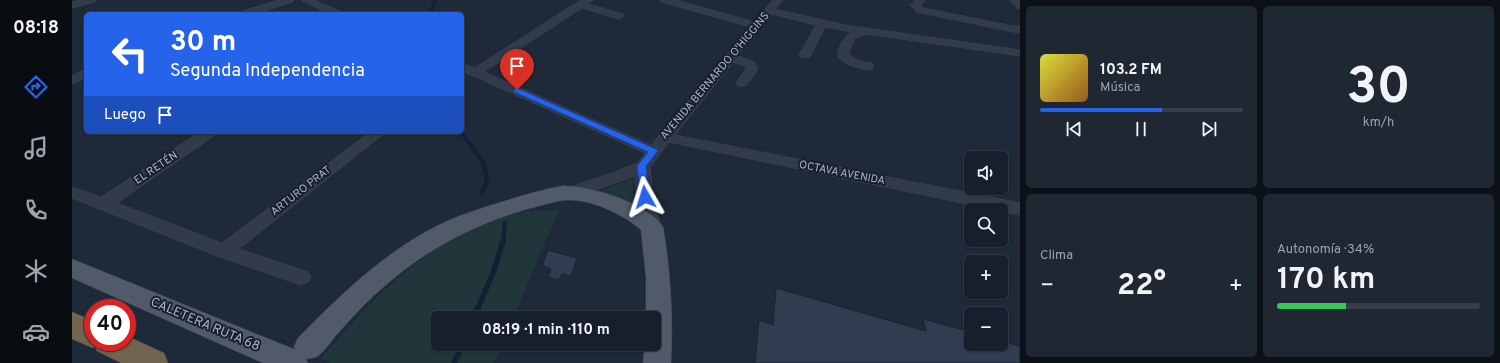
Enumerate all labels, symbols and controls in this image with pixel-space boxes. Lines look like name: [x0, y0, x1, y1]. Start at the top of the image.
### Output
street label: AVENIDA BERNARDO O'HIGGINS: [657, 9, 773, 143]
text: 08:18: [13, 17, 59, 40]
text: 30 m: [170, 25, 236, 61]
icon: left: [104, 28, 156, 80]
pin: [500, 49, 534, 90]
icon: arrive: [506, 55, 528, 77]
text: 30: [1346, 56, 1411, 122]
text: Segunda Independencia: [170, 60, 365, 83]
text: 103.2 FM: [1100, 61, 1162, 80]
icon: directions: [22, 73, 50, 101]
text: Música: [1100, 80, 1140, 96]
icon: arrive: [154, 104, 176, 126]
text: Luego: [104, 106, 146, 125]
text: km/h: [1363, 115, 1394, 131]
icon: previous: [1063, 118, 1085, 140]
icon: pause: [1130, 118, 1152, 140]
icon: next: [1198, 118, 1220, 140]
icon: music: [22, 134, 50, 162]
street label: EL RETÉN: [131, 147, 180, 188]
map controls: [964, 151, 1008, 351]
button: sound: [964, 151, 1008, 195]
street label: OCTAVA AVENIDA: [798, 158, 886, 188]
street label: ARTURO PRAT: [268, 163, 334, 219]
position arrow: [624, 176, 666, 218]
icon: phone: [22, 196, 50, 224]
button: search: [964, 203, 1008, 247]
text: Autonomía · 34%: [1277, 242, 1374, 258]
text: Clima: [1040, 248, 1073, 264]
button: +: [964, 255, 1008, 299]
icon: climate: [22, 257, 50, 285]
text: 170 km: [1277, 262, 1375, 299]
text: 22°: [1117, 268, 1166, 305]
text: −: [1040, 273, 1054, 300]
text: +: [1229, 273, 1243, 300]
street label: CALETERA RUTA 68: [148, 295, 262, 355]
speed limit sign: 40: [84, 299, 136, 351]
button: −: [964, 307, 1008, 351]
icon: car: [22, 318, 50, 346]
text: 08:19 · 1 min · 110 m: [482, 321, 610, 340]

